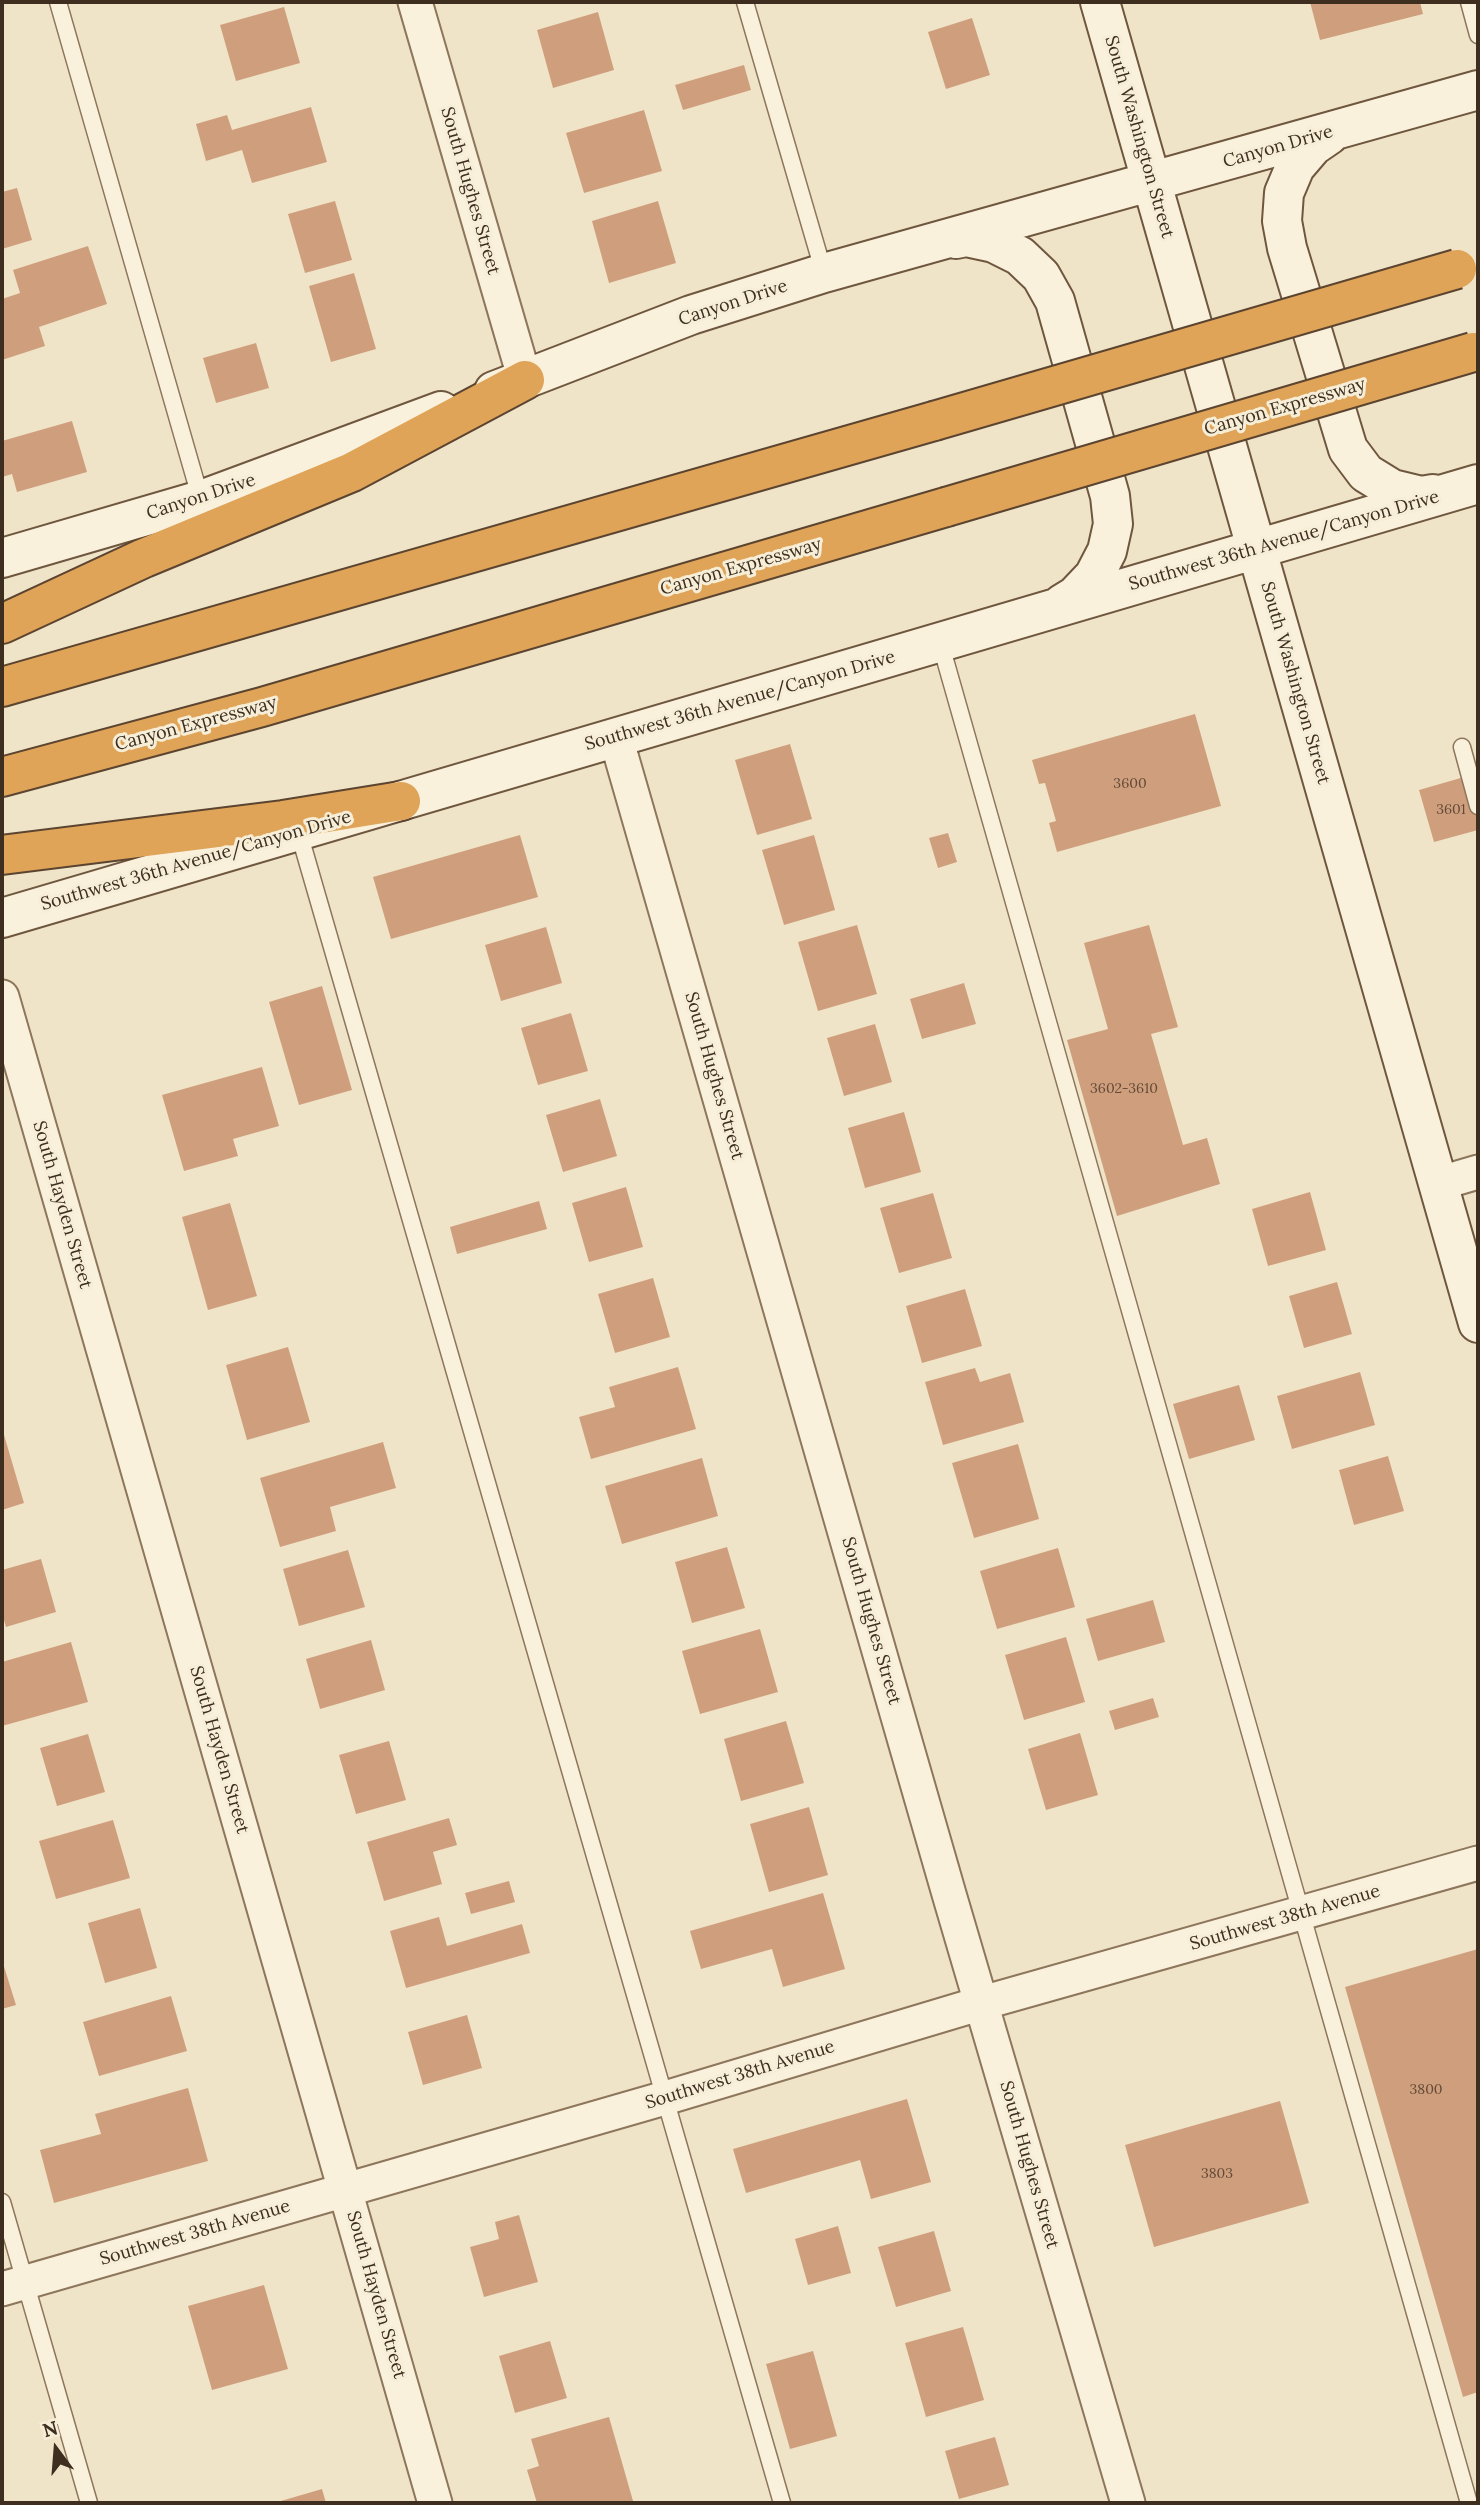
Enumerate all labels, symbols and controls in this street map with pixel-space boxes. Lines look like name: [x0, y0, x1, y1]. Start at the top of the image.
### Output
street label: South Washington Street: [1100, 33, 1178, 241]
street label: South Hughes Street: [436, 105, 504, 277]
street label: Canyon Drive: [1221, 121, 1335, 173]
street label: Canyon Drive: [676, 275, 790, 331]
street label: Canyon Expressway: [1202, 374, 1368, 440]
street label: Canyon Drive: [144, 469, 258, 525]
street label: Southwest 36th Avenue/Canyon Drive: [1126, 486, 1442, 596]
street label: Canyon Expressway: [658, 534, 824, 600]
street label: South Washington Street: [1256, 579, 1334, 787]
street label: Southwest 36th Avenue/Canyon Drive: [582, 646, 898, 756]
street label: Canyon Expressway: [113, 692, 279, 756]
house number: 3600: [1113, 776, 1147, 792]
house number: 3601: [1436, 802, 1466, 818]
street label: Southwest 36th Avenue/Canyon Drive: [38, 806, 354, 916]
street label: South Hughes Street: [680, 990, 748, 1162]
house number: 3602-3610: [1090, 1081, 1158, 1097]
street label: South Hayden Street: [28, 1119, 96, 1291]
street label: South Hughes Street: [837, 1535, 905, 1707]
street label: South Hayden Street: [185, 1664, 253, 1836]
street label: Southwest 38th Avenue: [1187, 1880, 1383, 1956]
street label: Southwest 38th Avenue: [643, 2036, 837, 2114]
street label: South Hughes Street: [995, 2079, 1063, 2251]
house number: 3800: [1409, 2082, 1443, 2098]
house number: 3803: [1201, 2166, 1233, 2182]
street label: Southwest 38th Avenue: [97, 2195, 293, 2271]
street label: South Hayden Street: [342, 2209, 410, 2381]
north arrow: [21, 2414, 91, 2484]
text: N: [40, 2415, 61, 2442]

